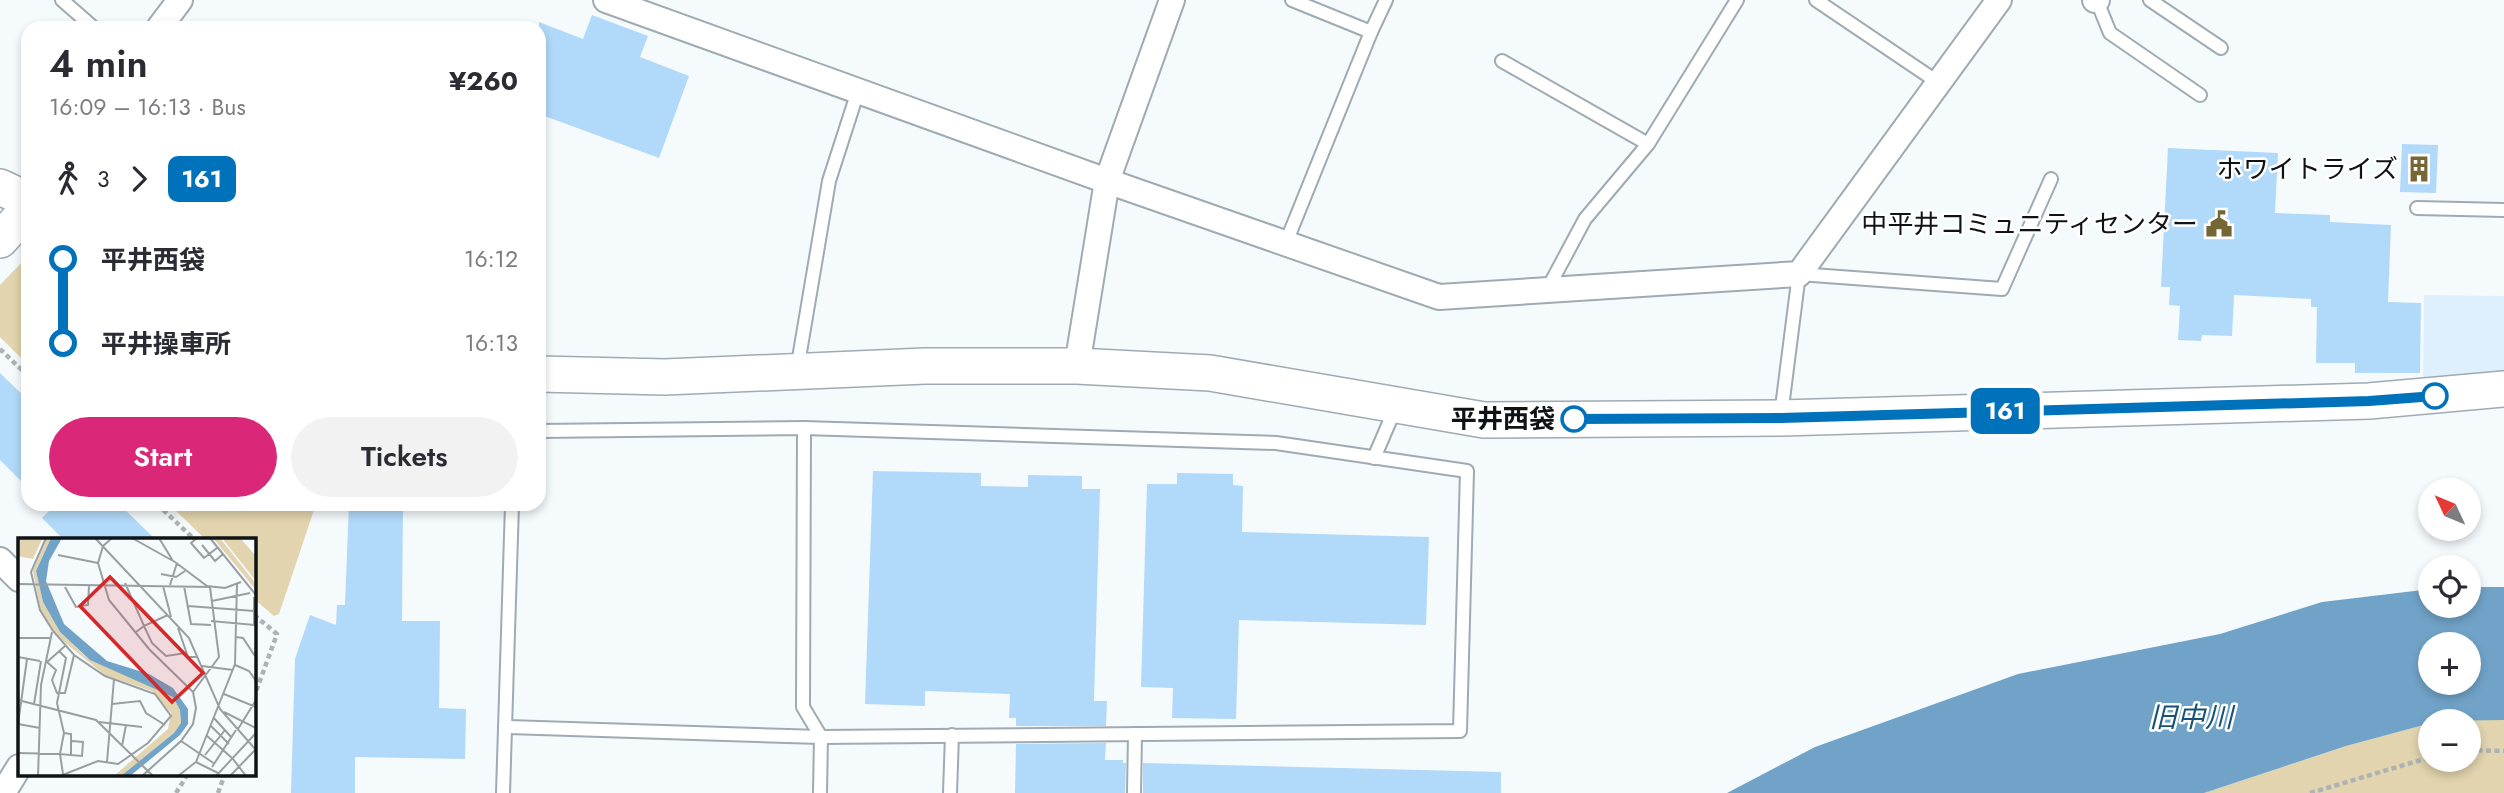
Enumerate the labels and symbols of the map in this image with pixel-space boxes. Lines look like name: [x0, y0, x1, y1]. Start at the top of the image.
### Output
place label: ホワイトライズ: [2217, 150, 2398, 188]
building icon: ホワイトライズ: [2404, 154, 2434, 184]
place label: 中平井コミュニティセンター: [1862, 205, 2198, 243]
public building icon: 中平井コミュニティセンター: [2204, 209, 2234, 239]
unlabelled marker: [2422, 383, 2448, 409]
line badge: 161: [1965, 388, 2045, 434]
place label: 平井西袋: [1451, 400, 1555, 438]
marker: 平井西袋: [1561, 406, 1587, 432]
north arrow: [2418, 478, 2482, 541]
inset map: [18, 538, 256, 776]
water label: 旧中川: [2149, 697, 2236, 738]

